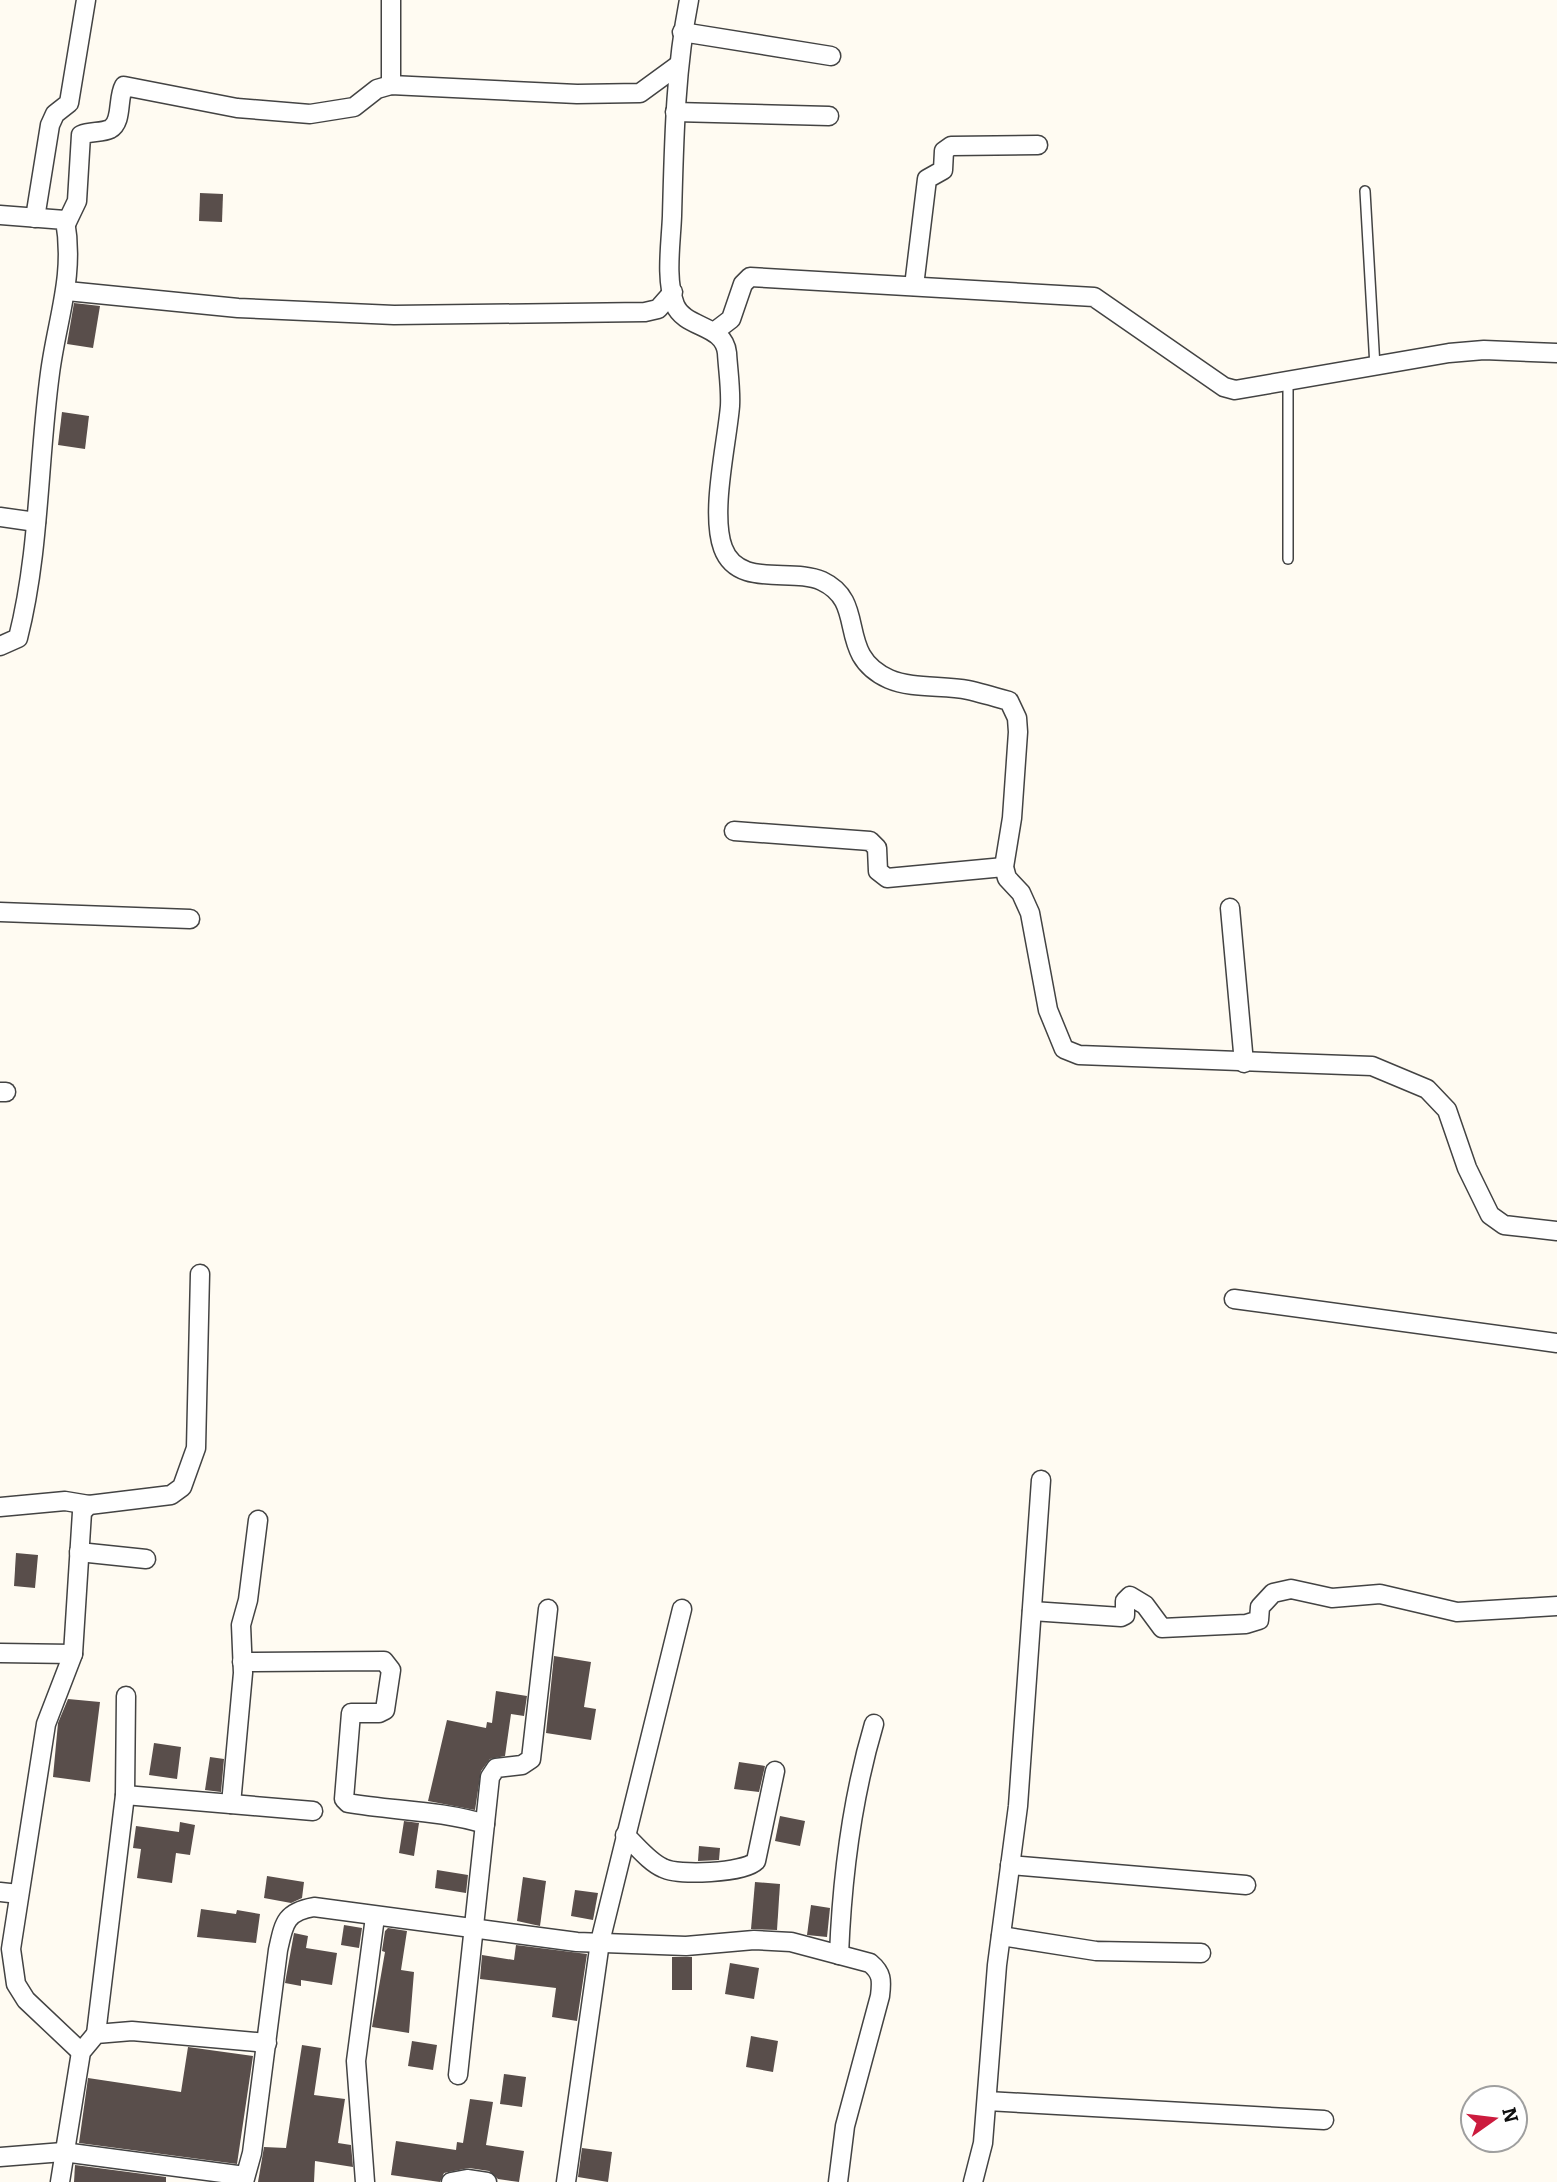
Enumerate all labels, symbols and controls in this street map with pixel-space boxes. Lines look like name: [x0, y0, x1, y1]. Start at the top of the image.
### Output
north arrow: [1459, 2084, 1529, 2154]
text: N: [1497, 2105, 1523, 2125]

